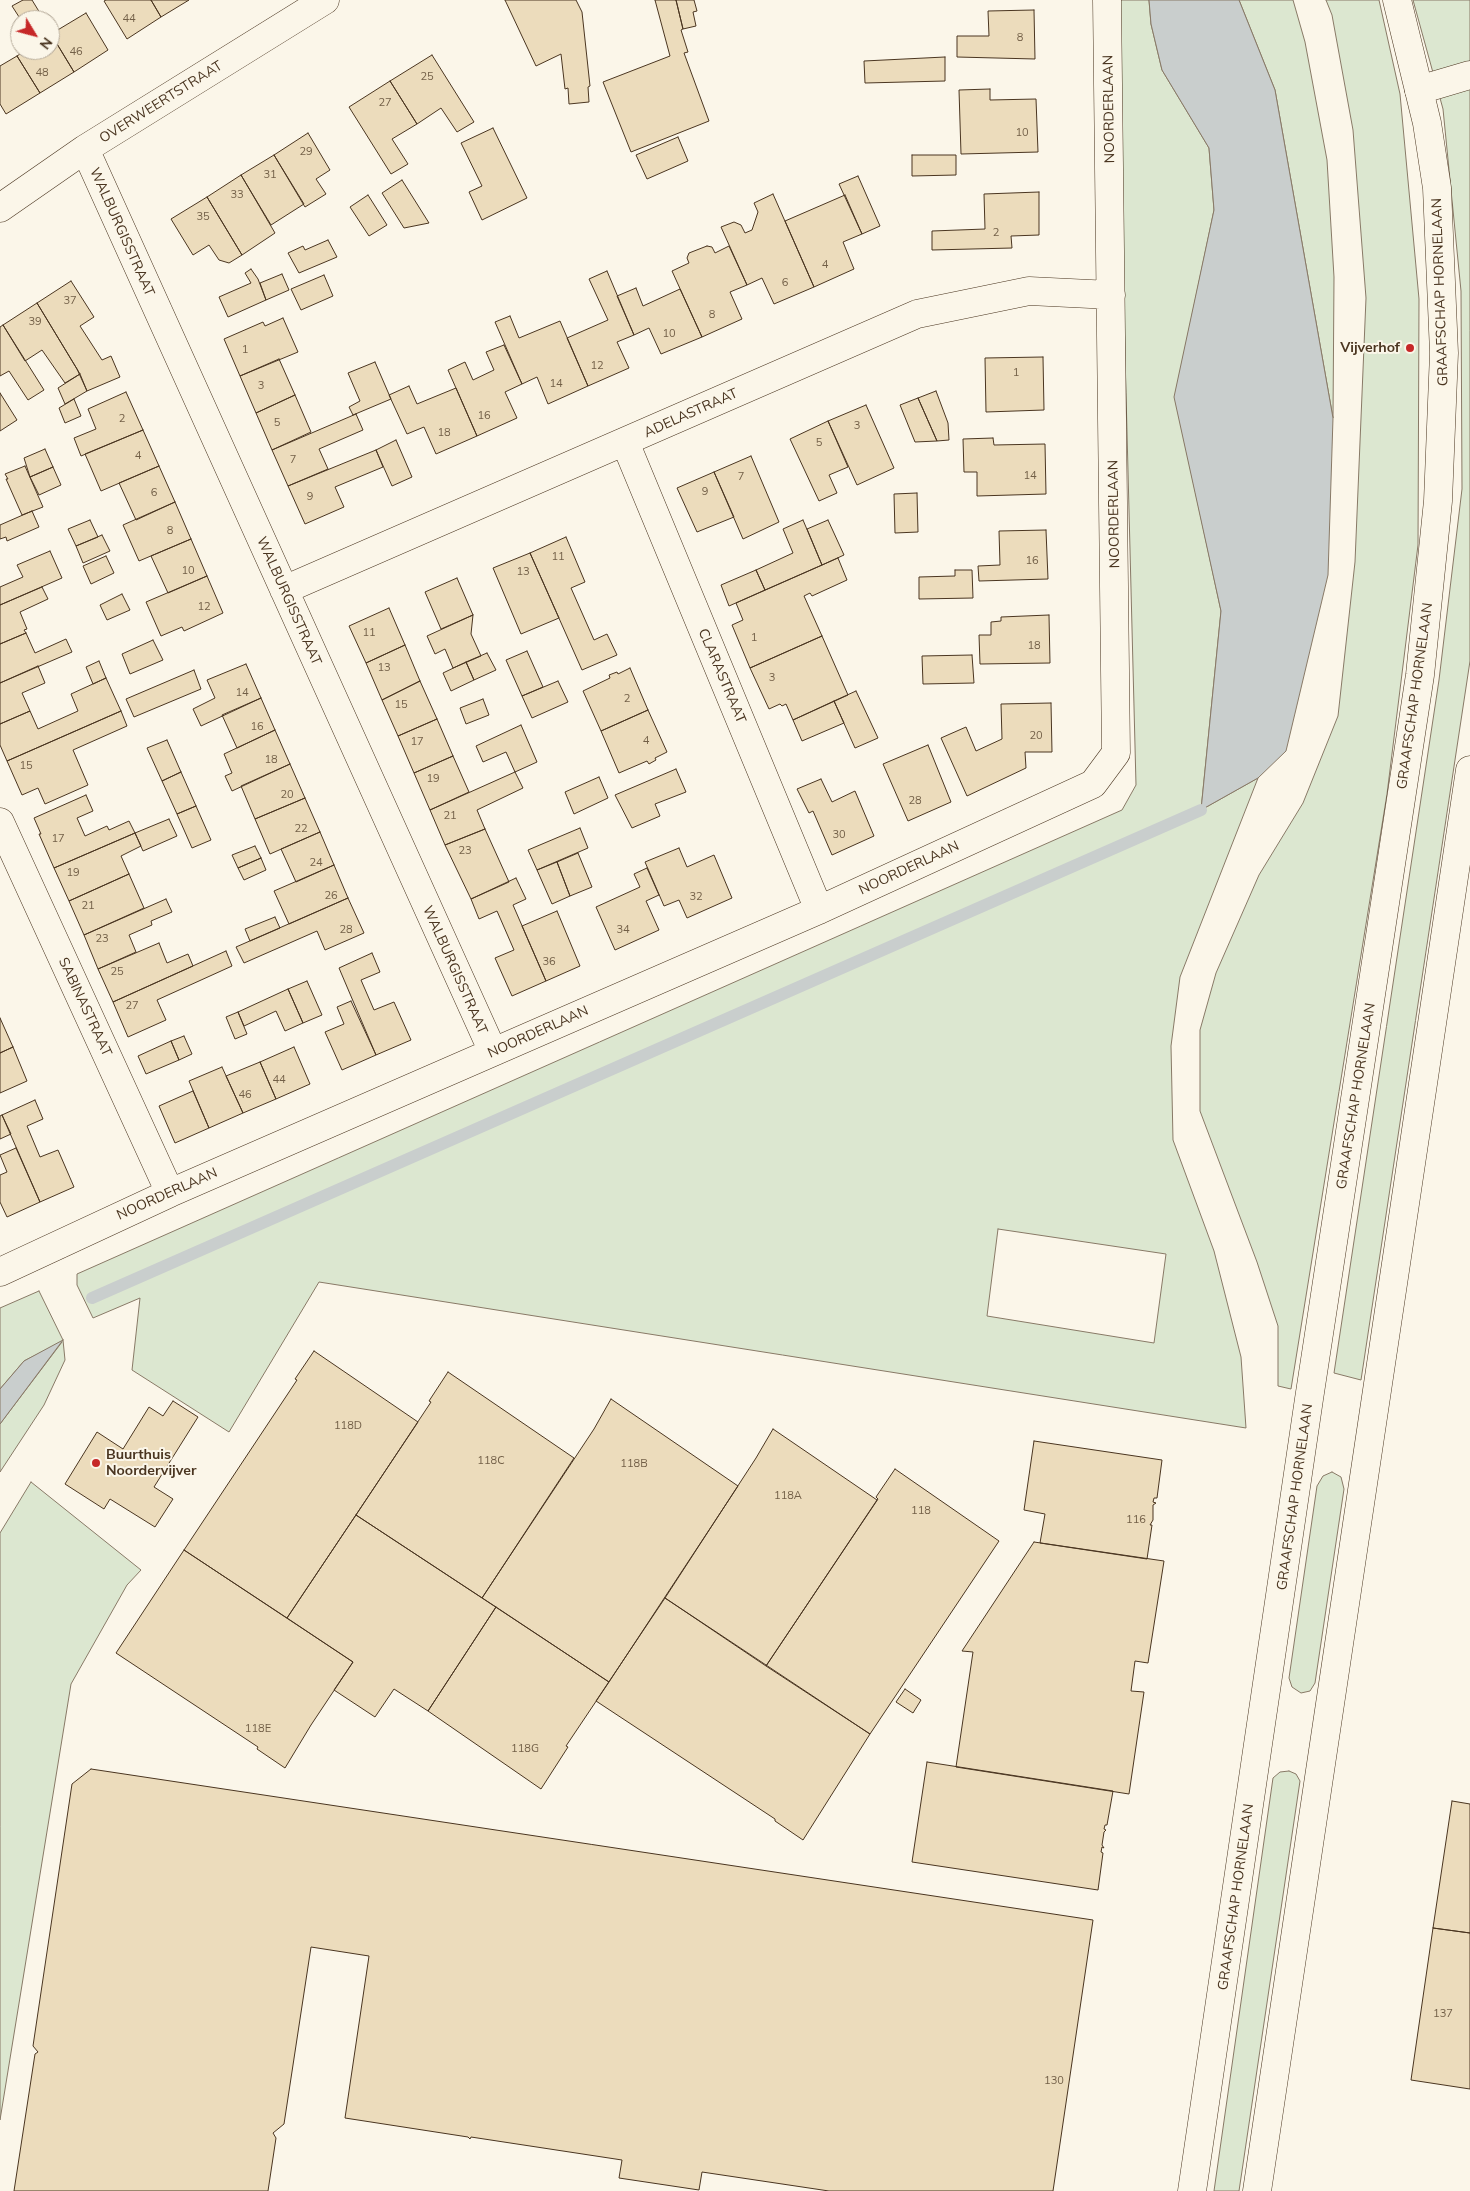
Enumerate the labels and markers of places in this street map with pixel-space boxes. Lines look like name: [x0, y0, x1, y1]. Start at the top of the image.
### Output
place label: Vijverhof: [1340, 340, 1400, 356]
marker: Vijverhof: [1404, 342, 1416, 354]
place label: Buurthuis Noordervijver: [106, 1447, 196, 1480]
marker: Buurthuis Noordervijver: [90, 1457, 102, 1469]

